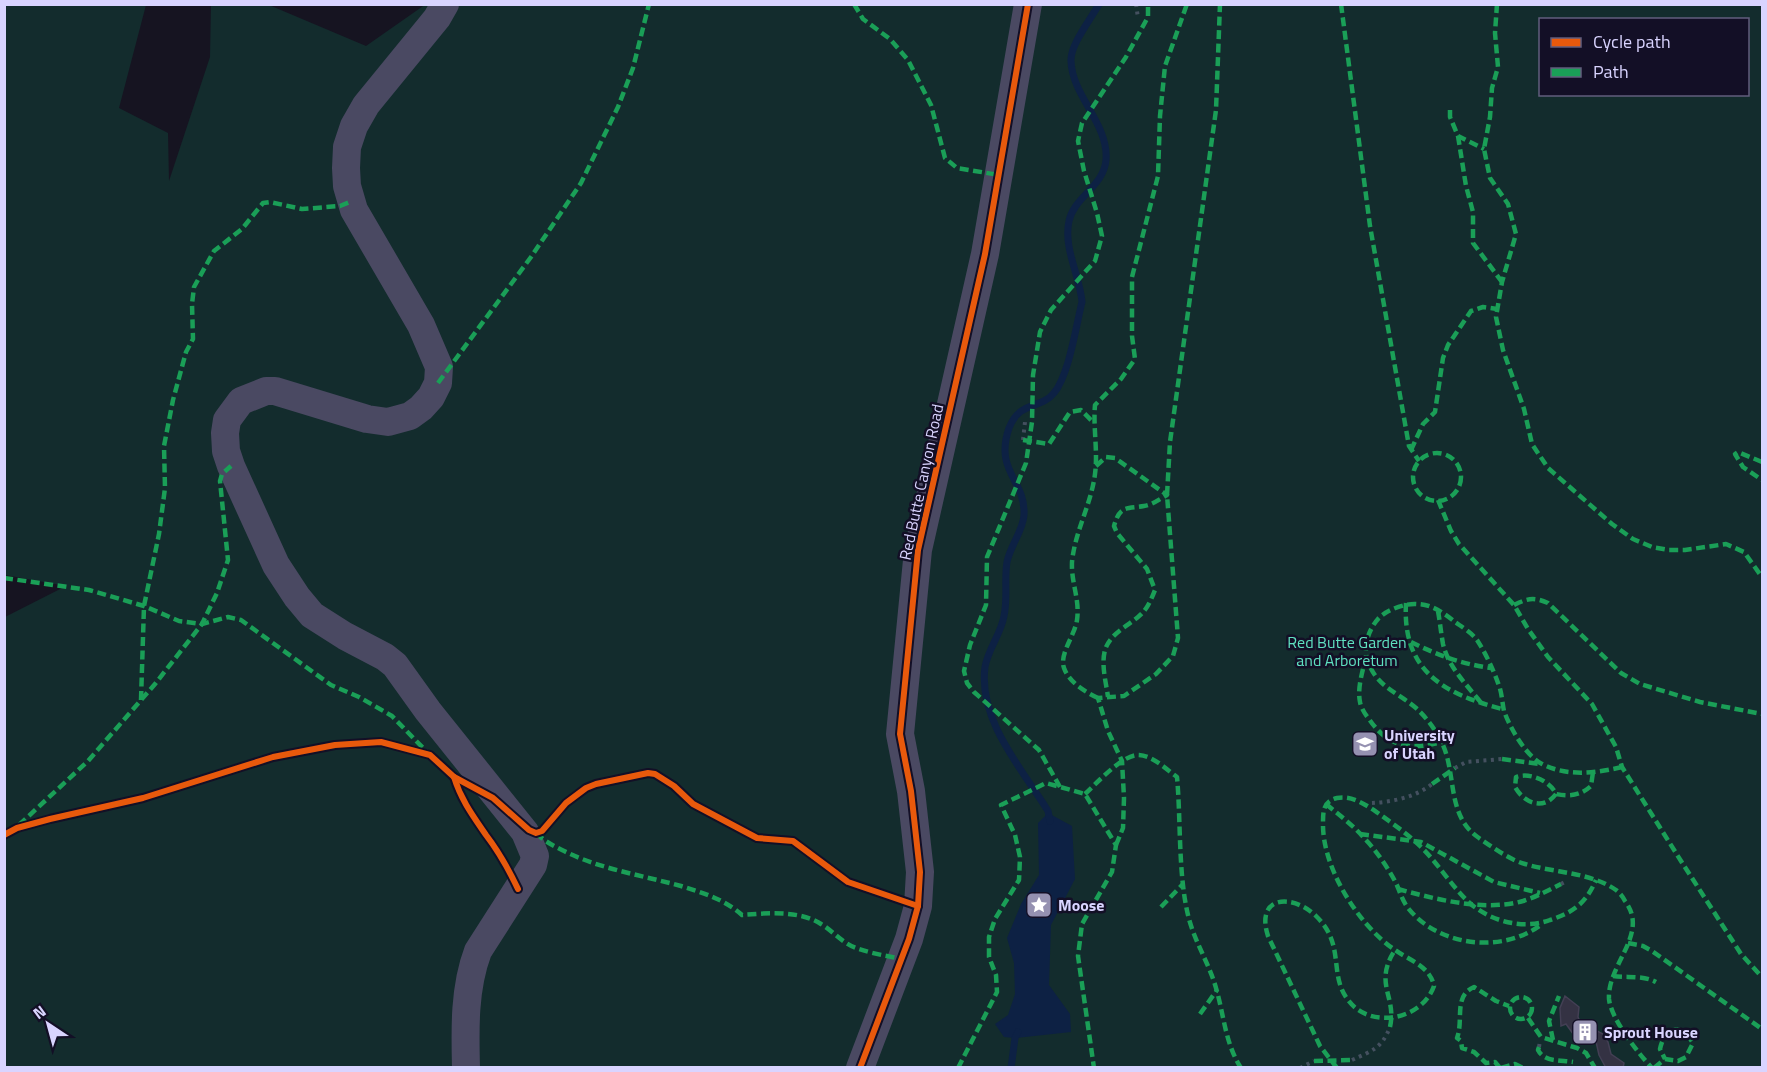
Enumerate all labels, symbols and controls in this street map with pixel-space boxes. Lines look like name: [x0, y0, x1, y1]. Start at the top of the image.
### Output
legend: [1539, 18, 1749, 96]
text: Cycle path: [1593, 28, 1671, 55]
text: Path: [1593, 58, 1629, 85]
street label: Red Butte Canyon Road: [893, 402, 949, 562]
park label: Red Butte Garden and Arboretum: [1287, 630, 1407, 672]
place label: University of Utah: [1384, 723, 1455, 765]
school or university icon: University of Utah: [1350, 729, 1380, 759]
place icon: Moose: [1024, 890, 1054, 920]
place label: Moose: [1058, 893, 1104, 917]
north arrow: [18, 994, 78, 1054]
text: N: [28, 999, 51, 1025]
building icon: Sprout House: [1570, 1017, 1600, 1047]
place label: Sprout House: [1604, 1020, 1698, 1044]

